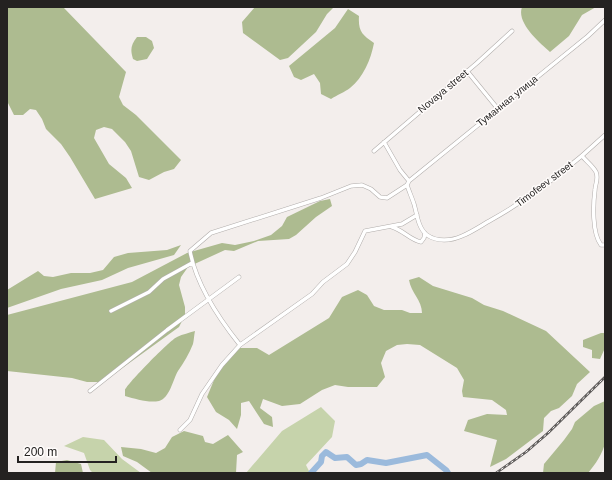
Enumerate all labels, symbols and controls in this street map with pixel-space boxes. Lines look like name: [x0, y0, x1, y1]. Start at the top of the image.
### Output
street label: Novaya street: [416, 67, 470, 115]
street label: Туманная улица: [474, 73, 540, 129]
street label: Timofeev street: [513, 159, 575, 209]
scale bar: [18, 438, 116, 464]
text: 200 m: [24, 445, 57, 459]

